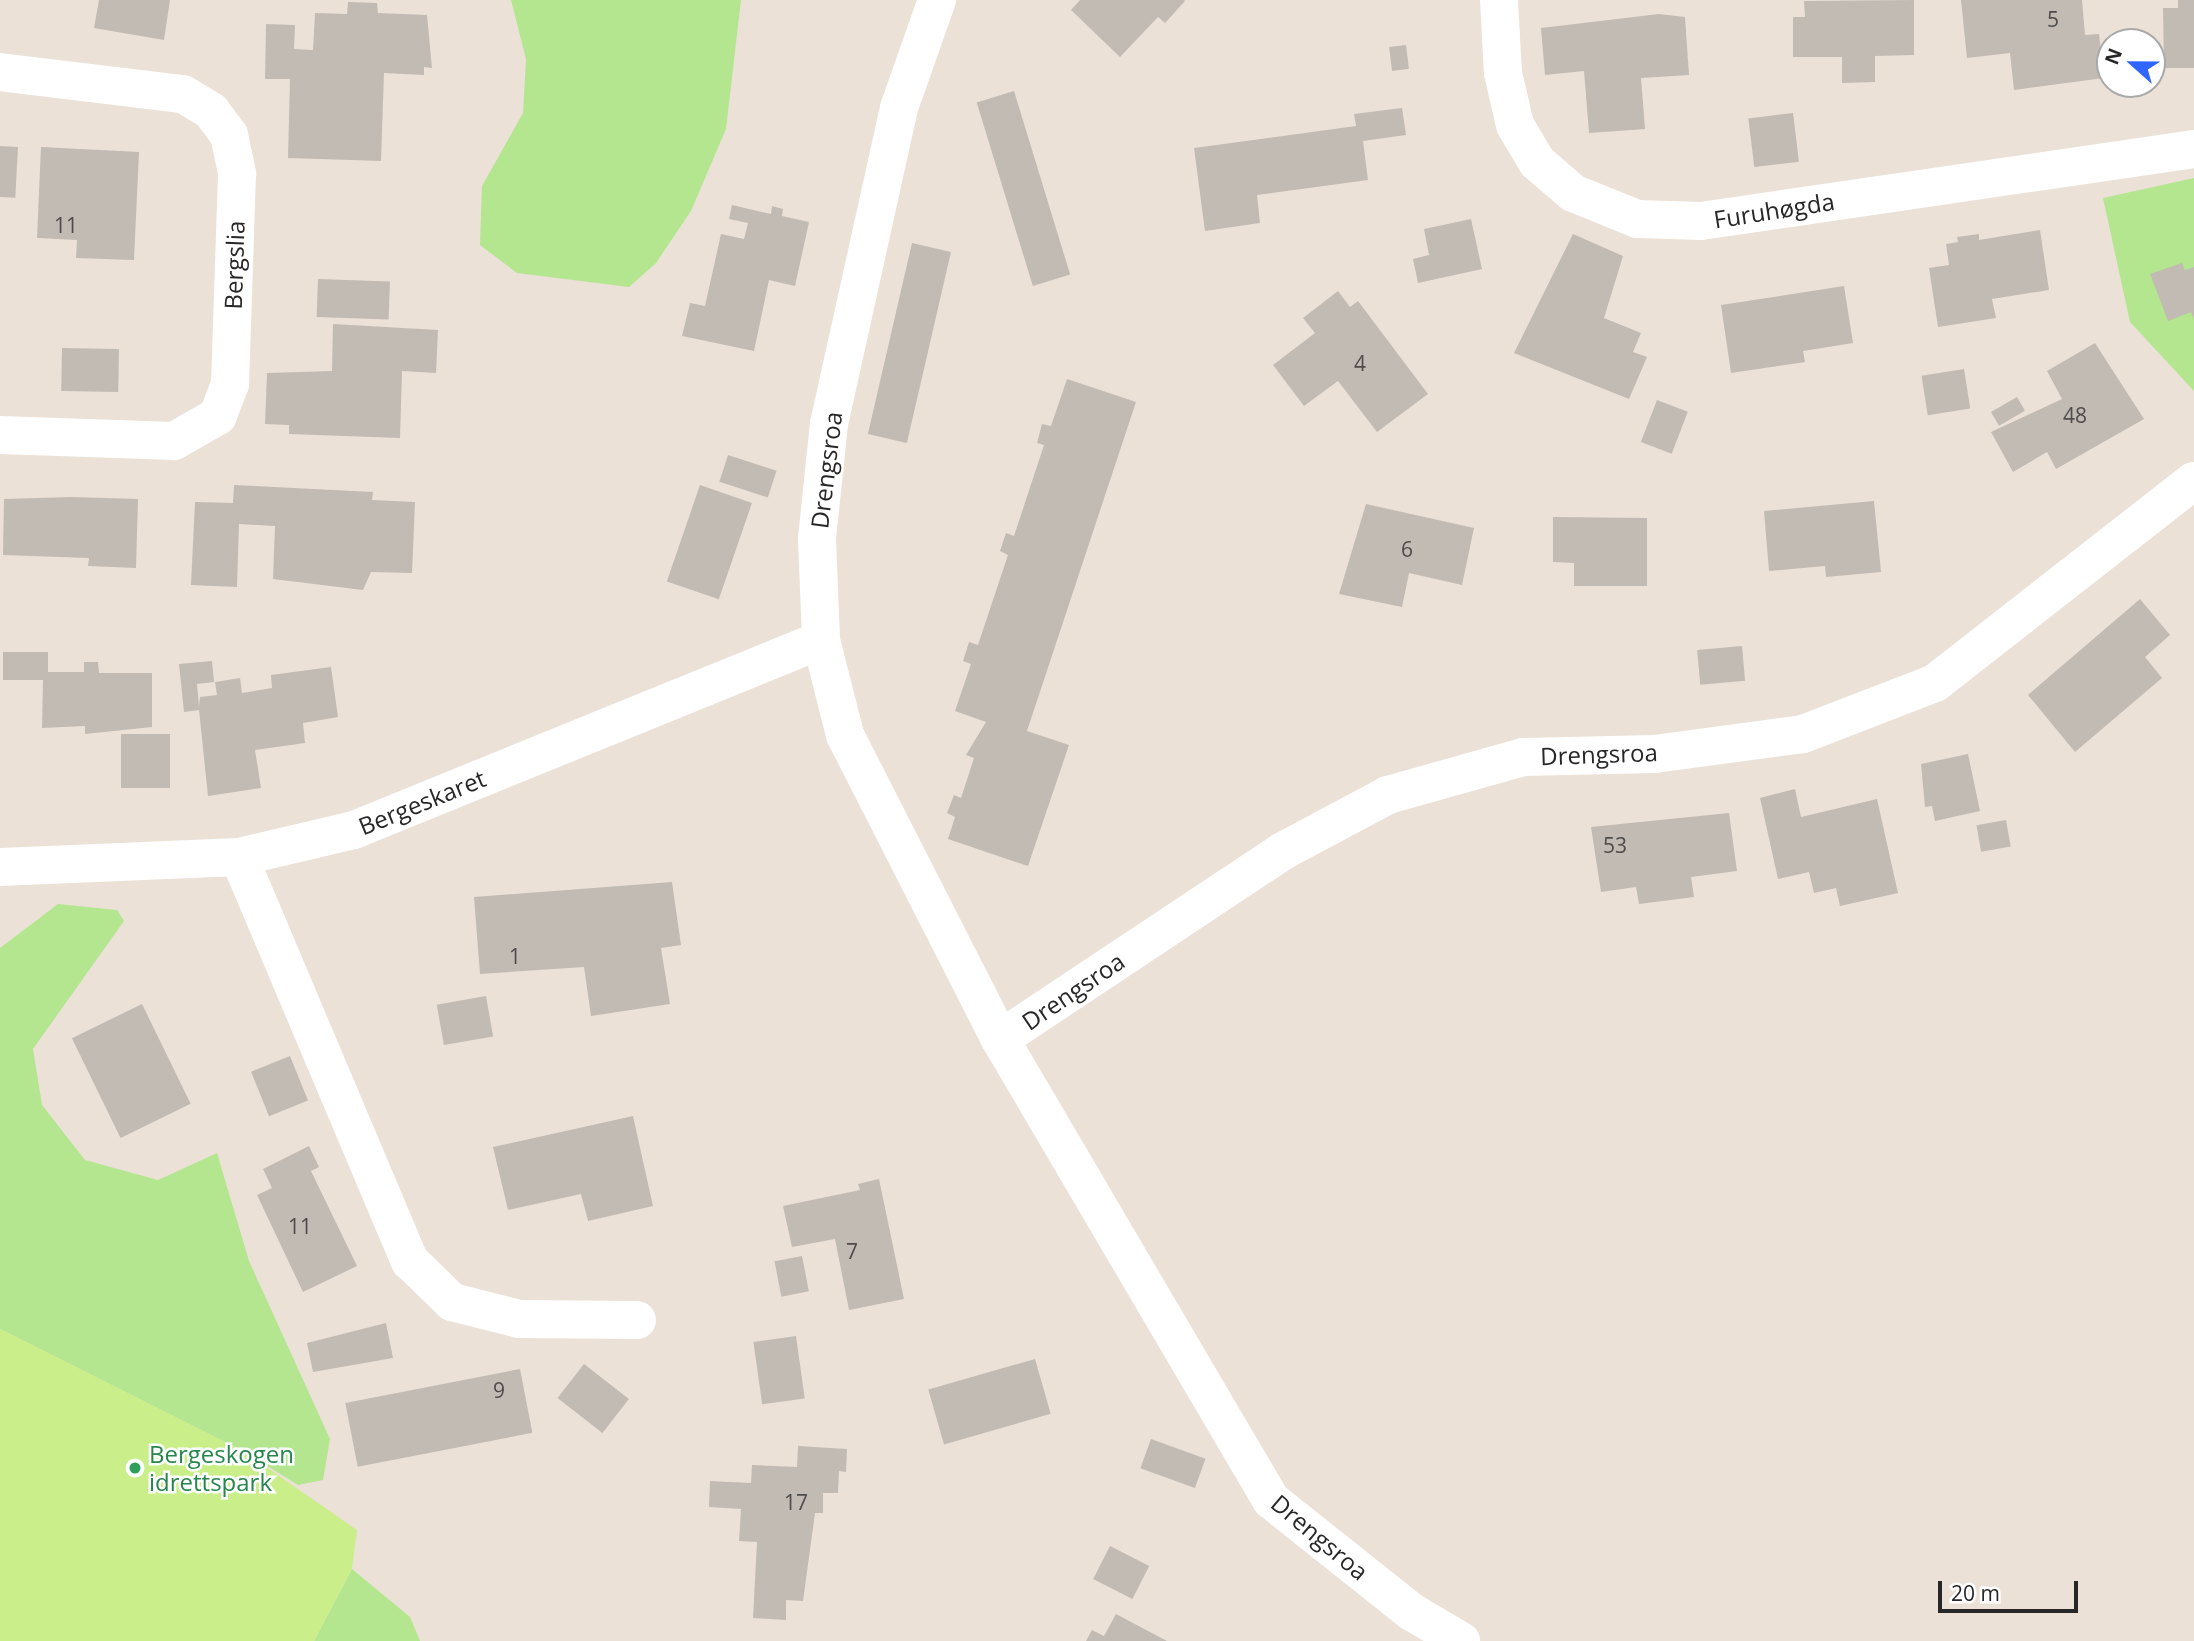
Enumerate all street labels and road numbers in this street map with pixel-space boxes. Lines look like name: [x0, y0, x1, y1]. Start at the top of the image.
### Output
street label: Furuhøgda: [1712, 186, 1836, 234]
street label: Bergslia: [218, 220, 250, 310]
street label: Drengsroa: [805, 410, 847, 530]
street label: Drengsroa: [1540, 738, 1658, 770]
street label: Bergeskaret: [354, 763, 490, 841]
street label: Drengsroa: [1016, 946, 1130, 1036]
street label: Drengsroa: [1266, 1488, 1374, 1586]

